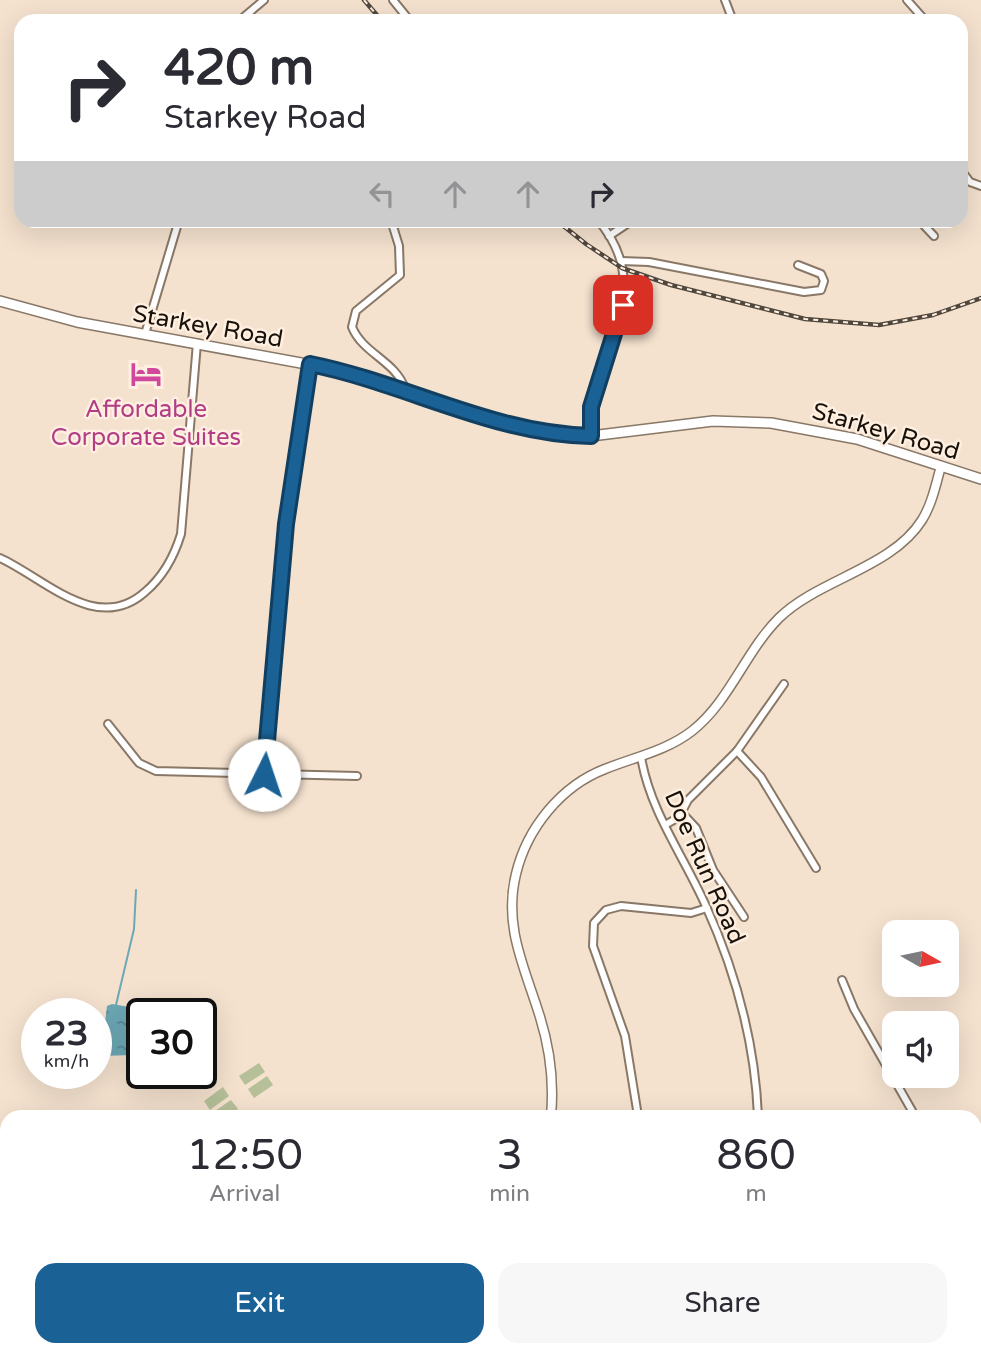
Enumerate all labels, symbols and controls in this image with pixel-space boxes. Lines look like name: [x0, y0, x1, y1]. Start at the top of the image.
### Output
text: 420 m: [164, 39, 314, 98]
icon: right: [49, 42, 140, 133]
text: Starkey Road: [164, 99, 367, 137]
icon: left: [363, 175, 401, 213]
icon: ahead: [436, 175, 474, 213]
icon: ahead: [509, 175, 547, 213]
icon: right: [582, 175, 620, 213]
pin: [593, 275, 653, 335]
icon: arrive: [604, 286, 642, 324]
street label: Starkey Road: [131, 299, 285, 354]
hotel icon: Affordable Corporate Suites: [129, 357, 163, 391]
place label: Affordable Corporate Suites: [51, 395, 241, 452]
street label: Starkey Road: [809, 397, 963, 466]
position arrow: [227, 738, 301, 812]
street label: Doe Run Road: [658, 786, 751, 948]
north arrow: [882, 920, 959, 998]
map controls: [882, 920, 959, 1088]
speed limit sign: 30: [126, 998, 217, 1089]
button: sound: [882, 1011, 959, 1088]
text: 23: [45, 1013, 88, 1055]
text: km/h: [44, 1050, 89, 1072]
text: 12:50: [186, 1130, 303, 1181]
text: 3: [496, 1130, 523, 1181]
text: 860: [716, 1130, 796, 1181]
text: Arrival: [209, 1180, 280, 1208]
text: min: [489, 1180, 530, 1208]
text: m: [745, 1180, 767, 1208]
button: Exit: [35, 1263, 484, 1343]
button: Share: [498, 1263, 947, 1343]

